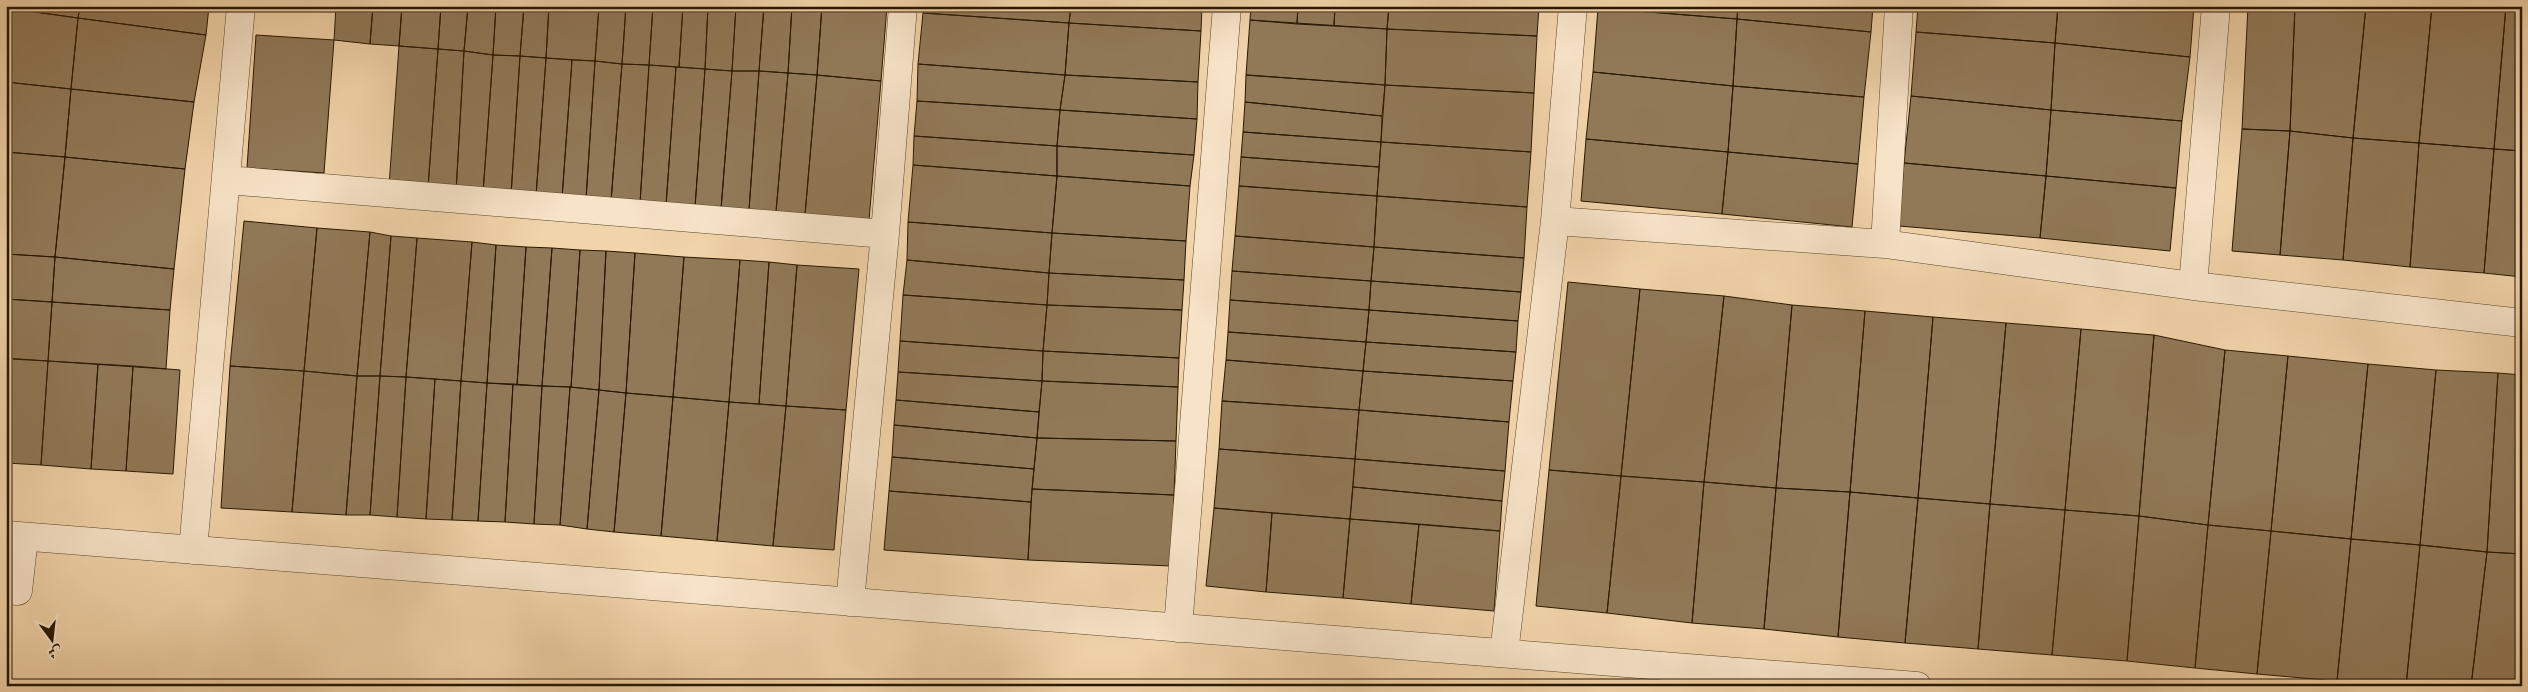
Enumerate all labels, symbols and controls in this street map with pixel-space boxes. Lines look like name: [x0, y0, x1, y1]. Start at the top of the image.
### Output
north arrow: [28, 614, 78, 664]
text: ش: [46, 642, 64, 663]

